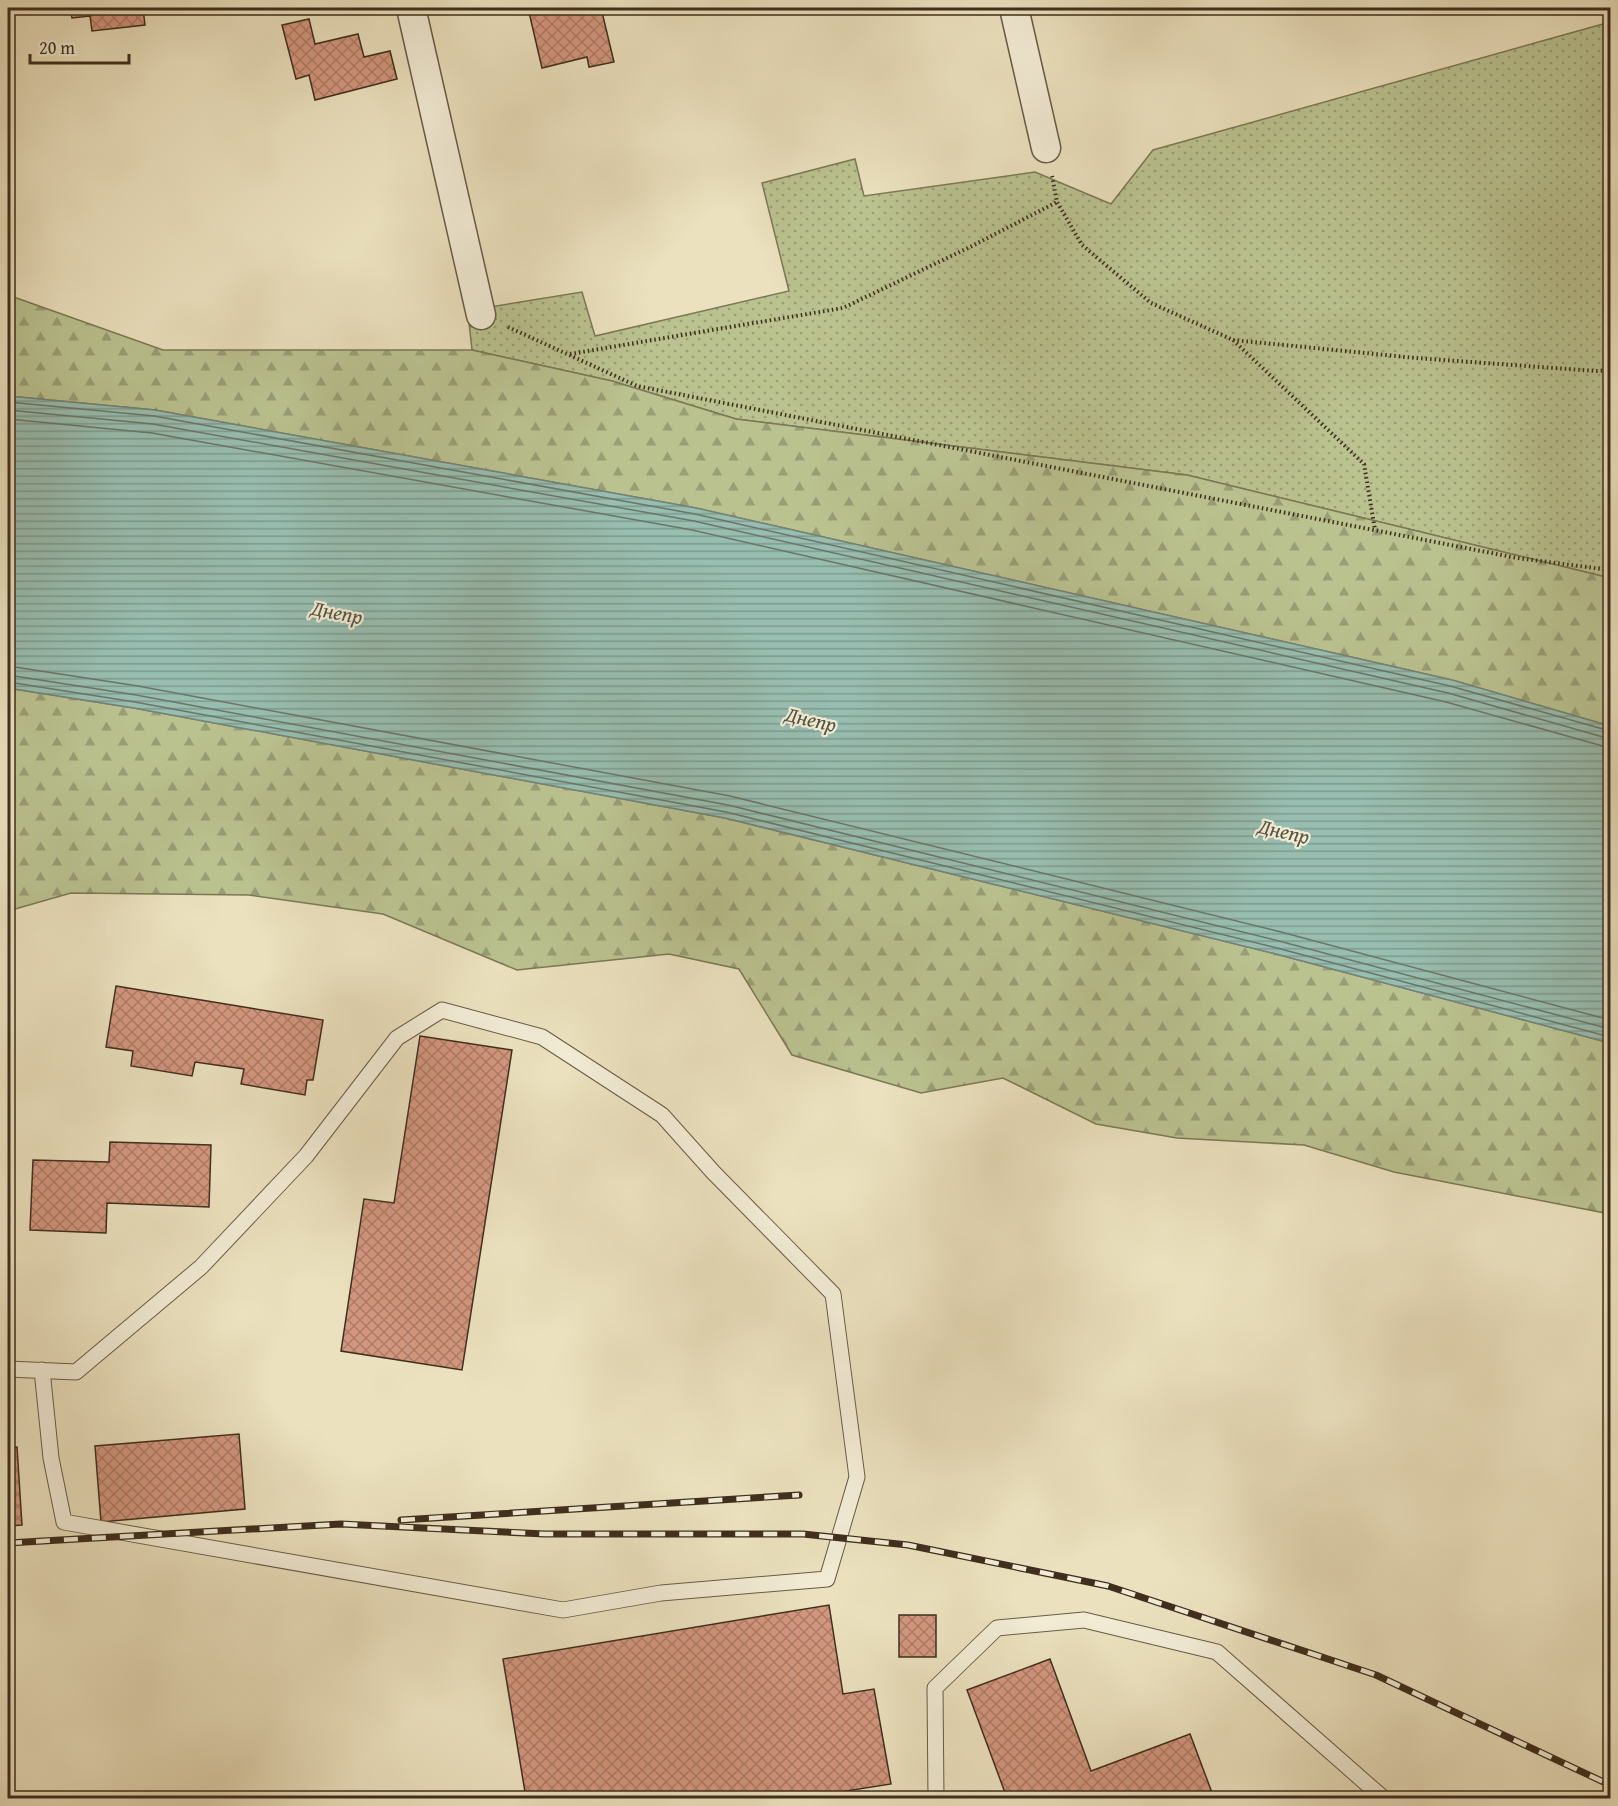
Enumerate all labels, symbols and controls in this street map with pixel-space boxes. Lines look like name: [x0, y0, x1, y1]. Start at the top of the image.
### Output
scale bar: [30, 27, 129, 65]
text: 20 m: [39, 34, 75, 61]
water label: Днепр: [308, 592, 365, 632]
water label: Днепр: [781, 698, 840, 740]
water label: Днепр: [1254, 810, 1313, 852]

